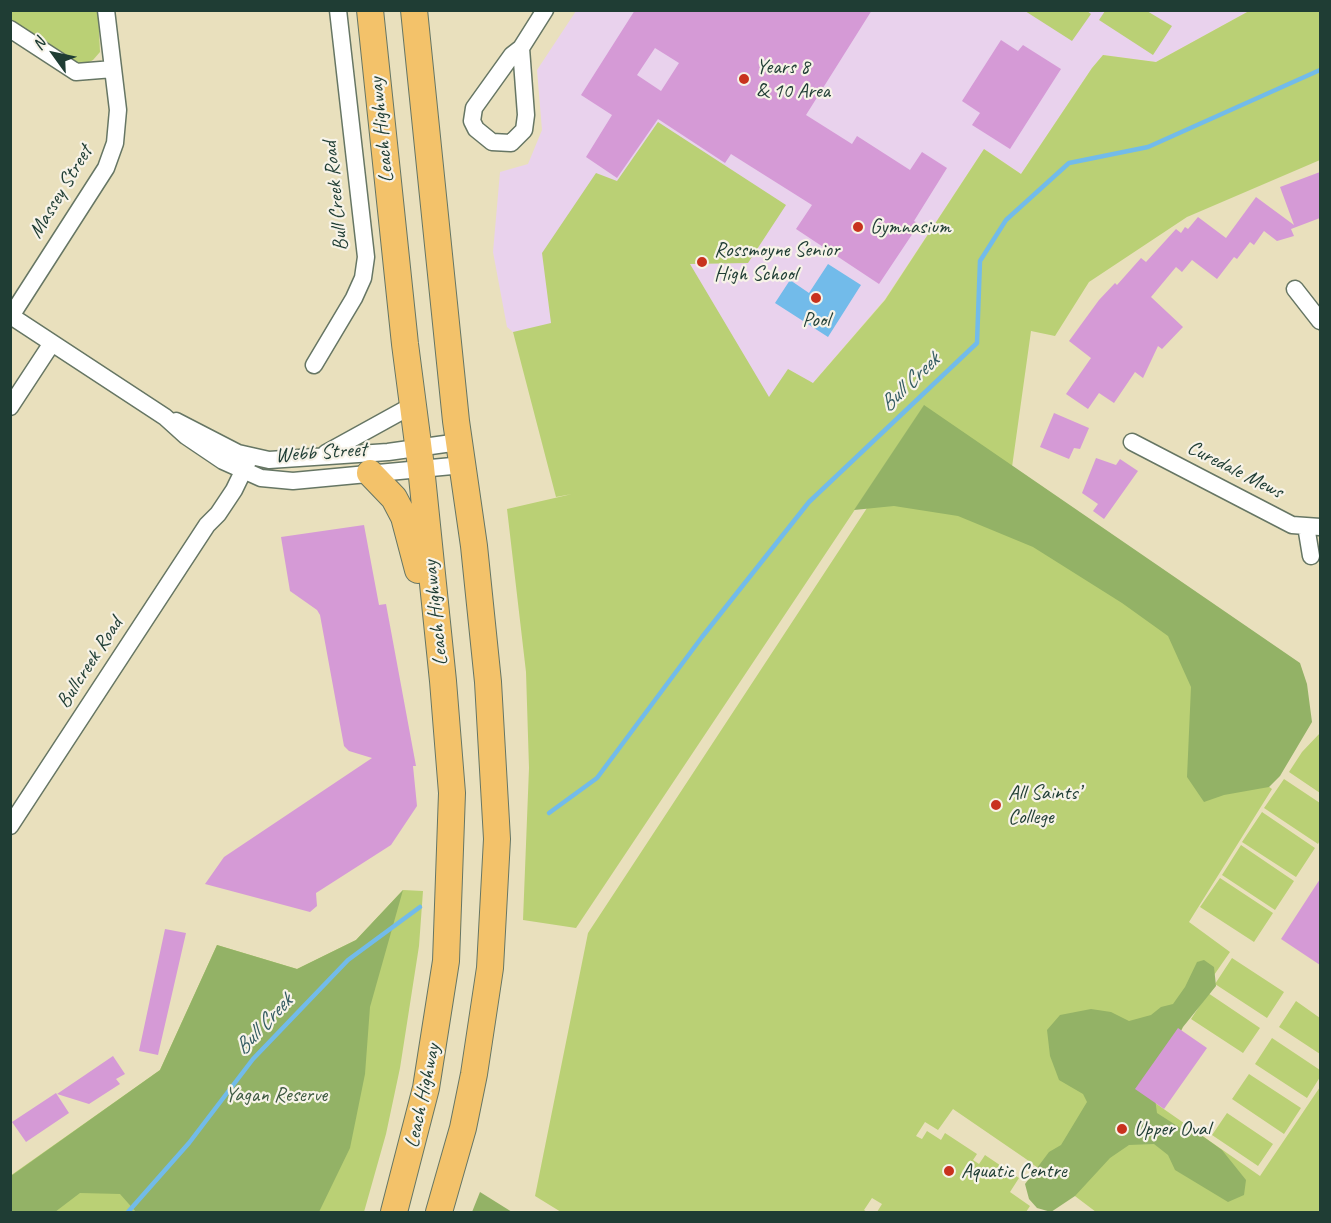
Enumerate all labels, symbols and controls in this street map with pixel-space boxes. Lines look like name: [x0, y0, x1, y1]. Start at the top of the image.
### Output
north arrow: [24, 24, 84, 84]
text: N: [28, 35, 50, 54]
place label: Years 8 & 10 Area: [756, 54, 830, 104]
marker: Years 8 & 10 Area: [737, 72, 751, 86]
street label: Leach Highway: [364, 76, 400, 184]
street label: Bull Creek Road: [318, 140, 354, 252]
street label: Massey Street: [24, 141, 98, 243]
place label: Gymnasium: [870, 214, 951, 240]
marker: Gymnasium: [851, 220, 865, 234]
place label: Rossmoyne Senior High School: [714, 237, 839, 287]
marker: Rossmoyne Senior High School: [695, 255, 709, 269]
marker: Pool: [809, 291, 823, 305]
place label: Pool: [802, 307, 830, 333]
water label: Bull Creek: [875, 348, 945, 418]
street label: Curedale Mews: [1183, 435, 1287, 505]
street label: Webb Street: [275, 437, 367, 469]
street label: Leach Highway: [418, 559, 454, 667]
street label: Bullcreek Road: [51, 613, 129, 713]
place label: All Saints’ College: [1008, 780, 1080, 830]
marker: All Saints’ College: [989, 798, 1003, 812]
water label: Bull Creek: [229, 989, 299, 1061]
street label: Leach Highway: [400, 1042, 446, 1150]
park label: Yagan Reserve: [225, 1082, 327, 1108]
place label: Upper Oval: [1134, 1116, 1210, 1142]
marker: Upper Oval: [1115, 1122, 1129, 1136]
place label: Aquatic Centre: [961, 1158, 1067, 1184]
marker: Aquatic Centre: [942, 1164, 956, 1178]

